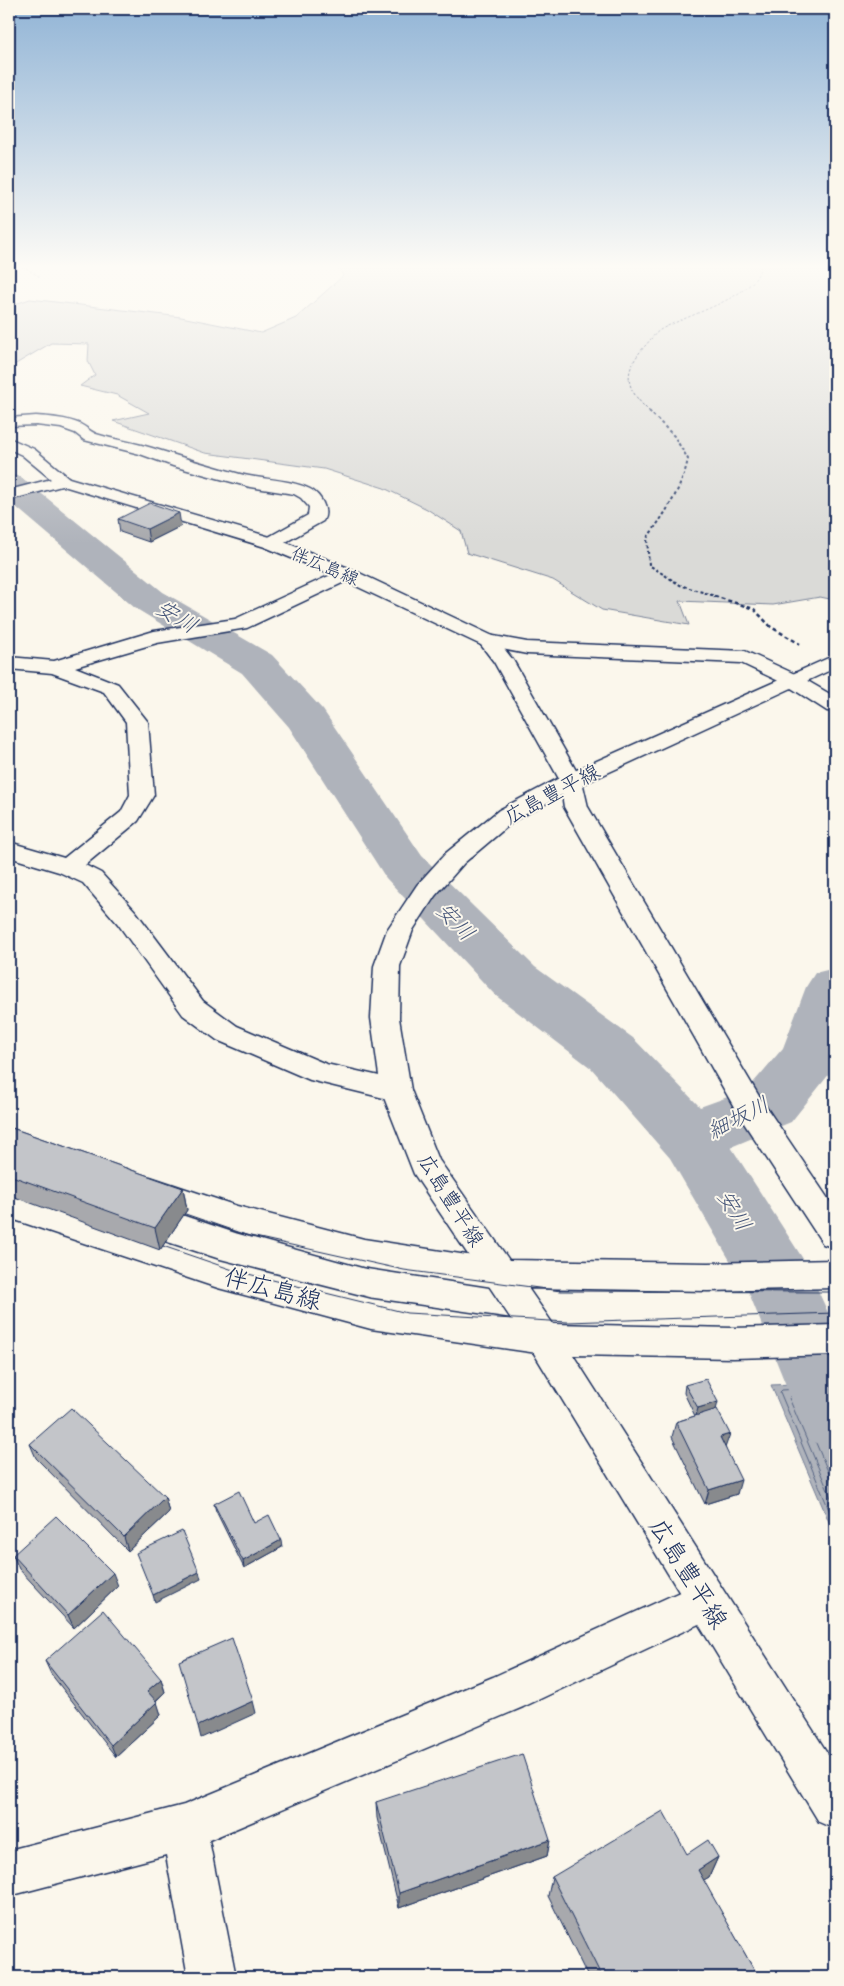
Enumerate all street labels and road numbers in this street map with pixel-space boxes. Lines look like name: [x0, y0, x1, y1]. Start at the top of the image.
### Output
street label: 伴広島線: [288, 542, 362, 590]
street label: 広島豊平線: [500, 758, 604, 829]
street label: 広島豊平線: [413, 1149, 490, 1251]
street label: 伴広島線: [221, 1261, 325, 1315]
street label: 広島豊平線: [643, 1512, 735, 1634]

